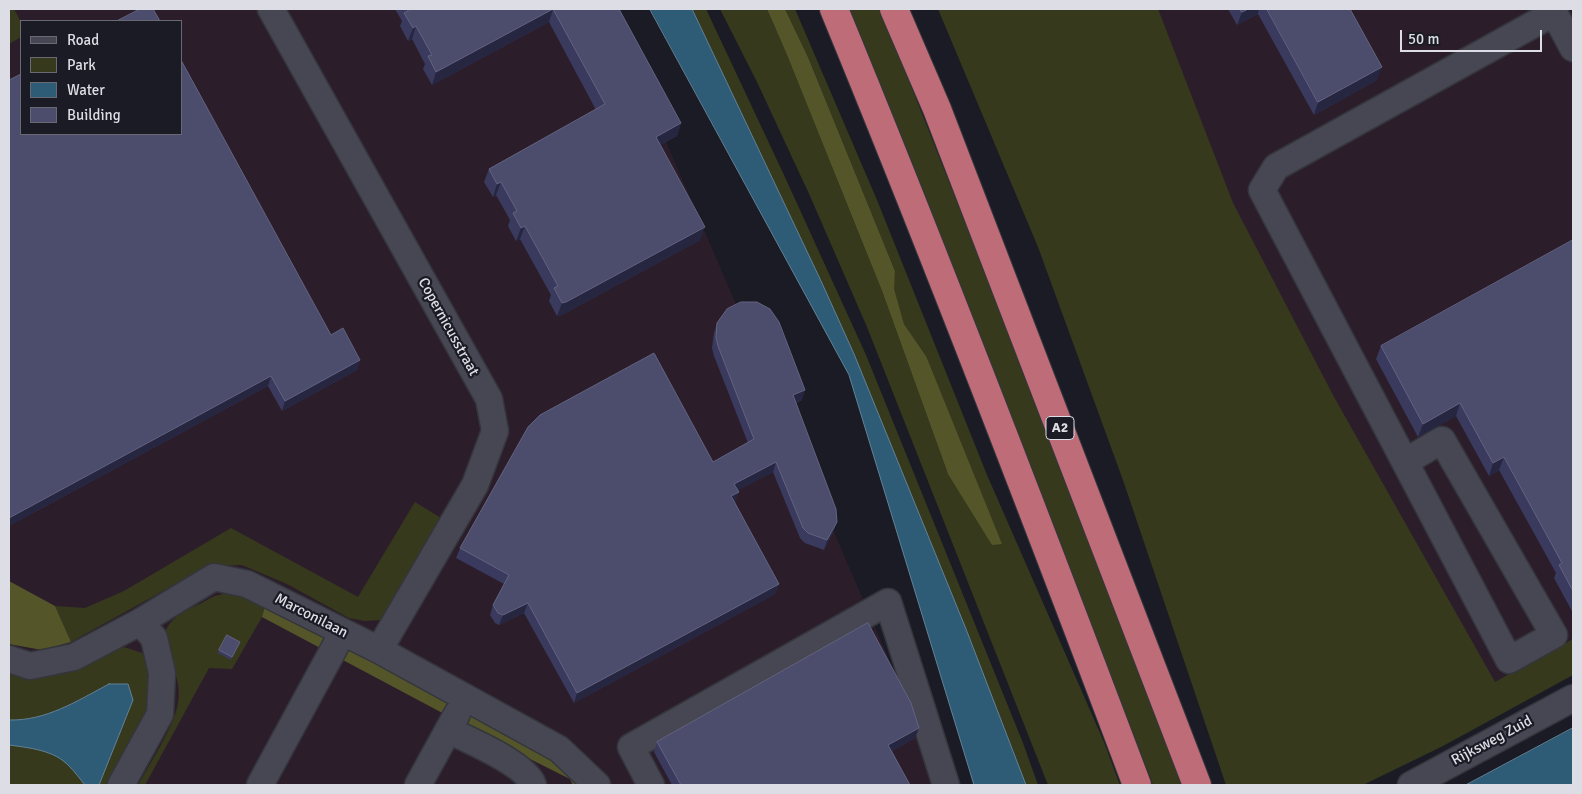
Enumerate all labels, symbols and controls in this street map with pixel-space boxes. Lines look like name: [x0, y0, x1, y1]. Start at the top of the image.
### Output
legend: [20, 20, 182, 135]
scale bar: [1402, 20, 1544, 52]
text: 50 m: [1408, 30, 1439, 48]
text: Road: [67, 31, 99, 49]
text: Park: [67, 56, 96, 74]
text: Water: [67, 81, 105, 99]
text: Building: [67, 106, 121, 124]
street label: Copernicusstraat: [414, 275, 482, 379]
road number: A2: [1046, 416, 1074, 439]
street label: Marconilaan: [271, 590, 351, 642]
street label: Rijksweg Zuid: [1449, 712, 1535, 770]

